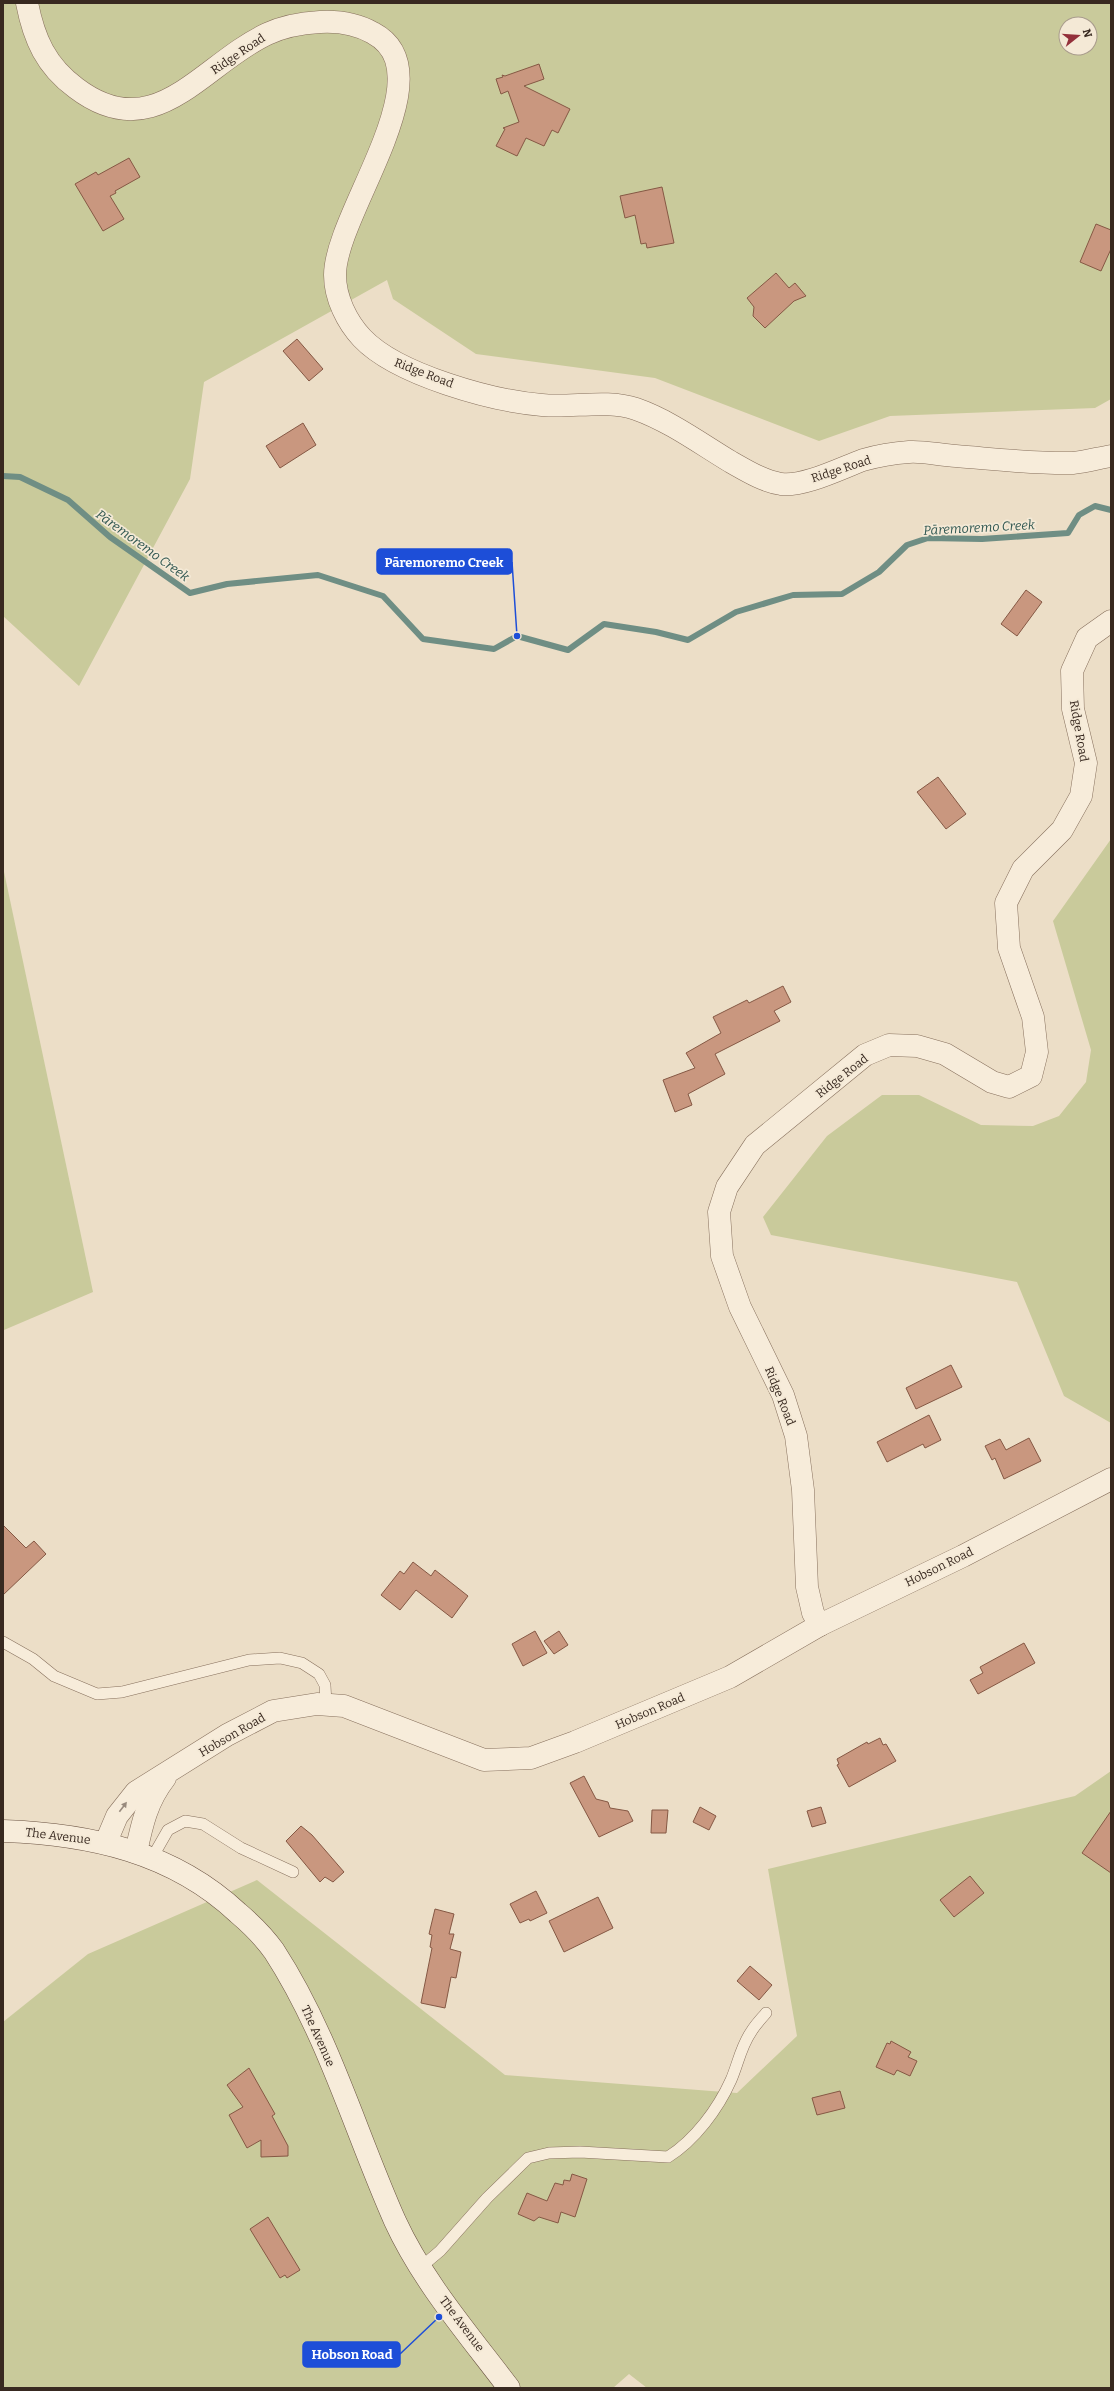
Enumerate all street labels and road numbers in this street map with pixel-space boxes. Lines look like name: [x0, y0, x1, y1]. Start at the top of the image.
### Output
street label: Ridge Road: [208, 31, 268, 77]
street label: Ridge Road: [392, 355, 456, 391]
street label: Ridge Road: [809, 453, 873, 485]
street label: Ridge Road: [1067, 699, 1091, 763]
street label: Ridge Road: [813, 1051, 871, 1101]
street label: Ridge Road: [762, 1365, 798, 1427]
street label: Hobson Road: [903, 1544, 975, 1590]
street label: Hobson Road: [613, 1690, 687, 1732]
street label: Hobson Road: [196, 1710, 268, 1760]
street label: The Avenue: [25, 1825, 91, 1847]
street label: The Avenue: [298, 2003, 338, 2069]
street label: The Avenue: [437, 2294, 487, 2354]

